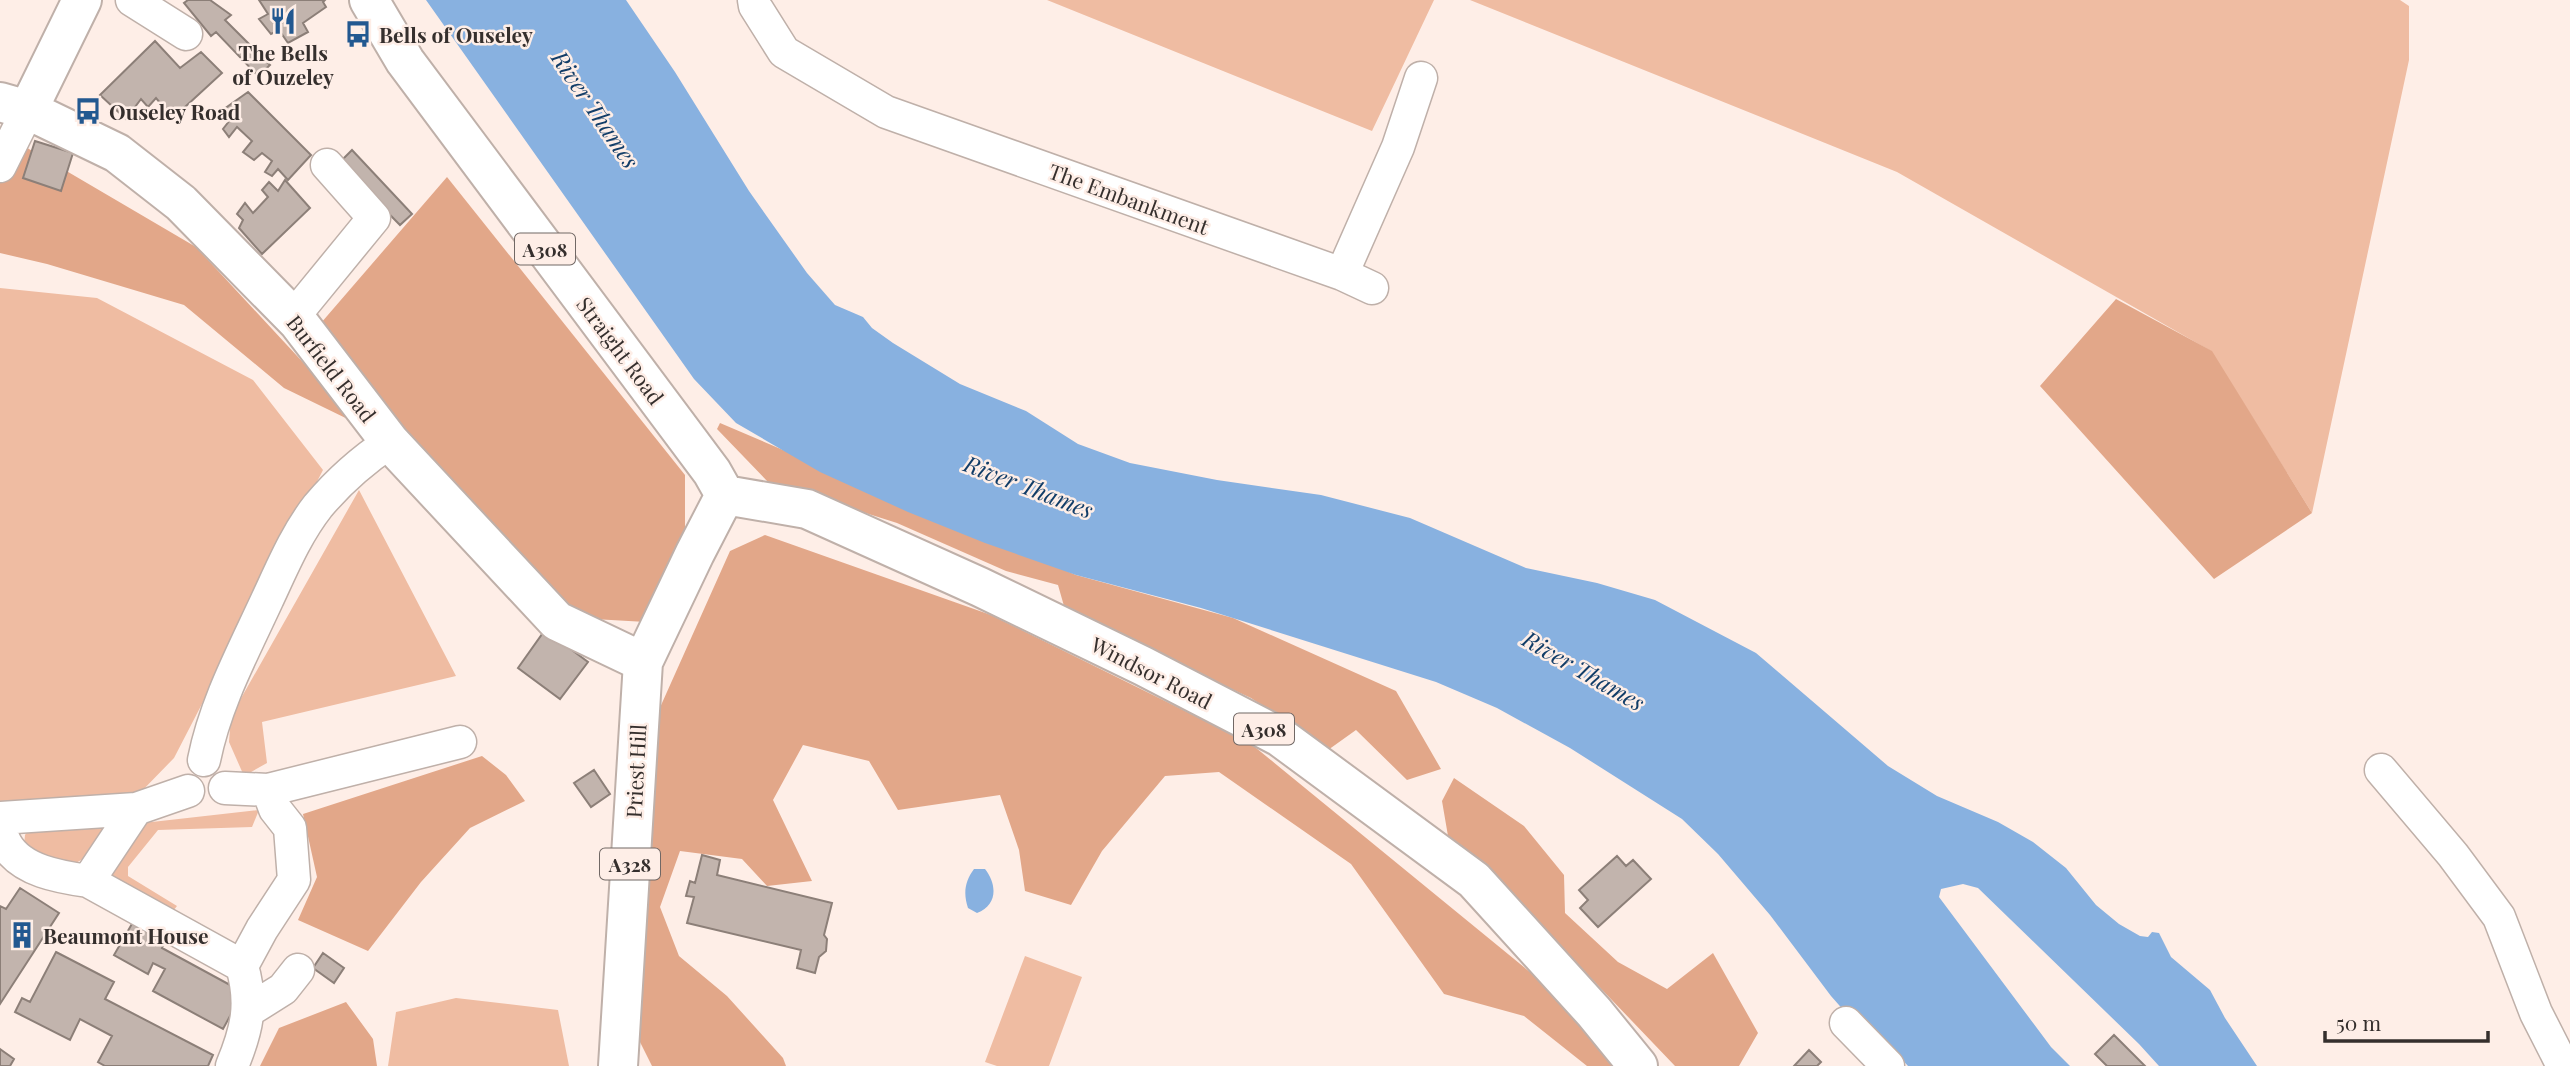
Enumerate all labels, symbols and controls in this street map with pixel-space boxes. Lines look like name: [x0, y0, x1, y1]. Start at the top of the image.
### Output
restaurant icon: The Bells of Ouzeley: [268, 6, 298, 36]
bus stop icon: Bells of Ouseley: [343, 19, 373, 49]
place label: Bells of Ouseley: [379, 20, 533, 48]
place label: The Bells of Ouzeley: [232, 38, 334, 90]
water label: River Thames: [545, 43, 647, 174]
bus stop icon: Ouseley Road: [73, 96, 103, 126]
place label: Ouseley Road: [109, 97, 241, 125]
street label: The Embankment: [1045, 156, 1213, 240]
road number: A308: [515, 233, 575, 264]
street label: Straight Road: [571, 290, 671, 410]
street label: Burfield Road: [281, 308, 383, 428]
water label: River Thames: [959, 447, 1098, 525]
water label: River Thames: [1517, 622, 1651, 717]
street label: Windsor Road: [1086, 629, 1217, 714]
road number: A308: [1234, 714, 1294, 744]
street label: Priest Hill: [619, 723, 651, 819]
road number: A328: [600, 848, 660, 880]
building icon: Beaumont House: [7, 920, 37, 950]
place label: Beaumont House: [43, 921, 208, 949]
scale bar: [2325, 1000, 2488, 1044]
text: 50 m: [2336, 1008, 2382, 1036]

